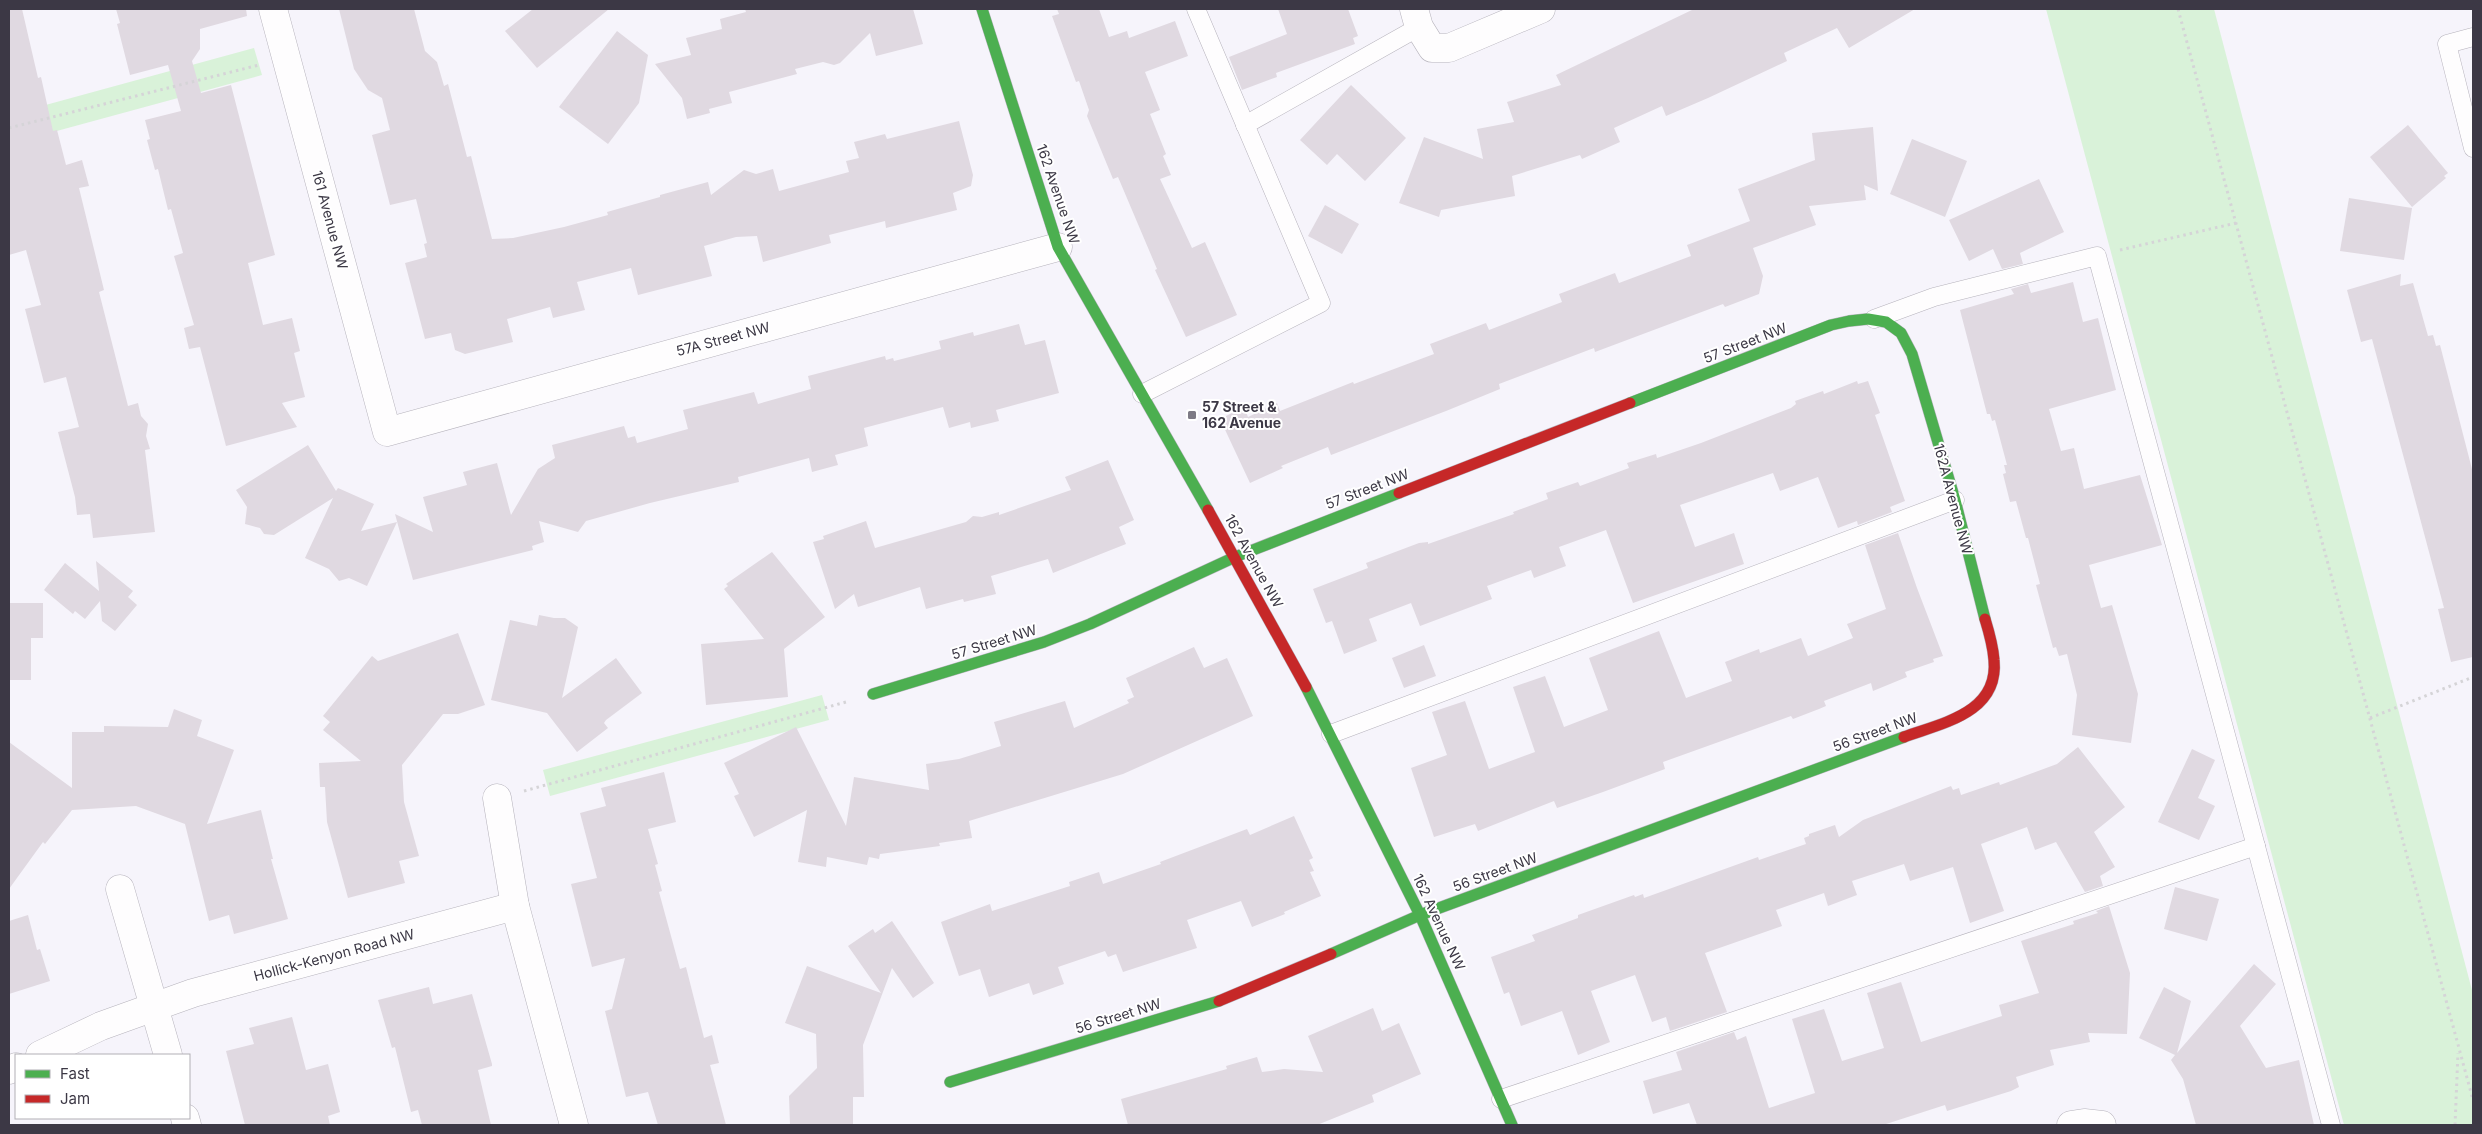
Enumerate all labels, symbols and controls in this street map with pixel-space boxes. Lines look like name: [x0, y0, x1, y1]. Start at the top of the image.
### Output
street label: 162 Avenue NW: [1033, 142, 1084, 246]
street label: 161 Avenue NW: [309, 169, 352, 271]
street label: 57A Street NW: [674, 318, 772, 359]
street label: 57 Street NW: [1701, 319, 1789, 366]
place label: 57 Street & 162 Avenue: [1202, 398, 1281, 431]
marker: 57 Street & 162 Avenue: [1186, 409, 1198, 421]
street label: 162A Avenue NW: [1931, 442, 1976, 556]
street label: 57 Street NW: [1323, 465, 1411, 512]
street label: 162 Avenue NW: [1222, 511, 1287, 611]
street label: 57 Street NW: [949, 620, 1039, 663]
street label: 56 Street NW: [1830, 708, 1920, 755]
street label: 56 Street NW: [1450, 848, 1540, 895]
street label: 162 Avenue NW: [1410, 871, 1469, 973]
street label: Hollick-Kenyon Road NW: [252, 925, 416, 984]
street label: 56 Street NW: [1073, 994, 1163, 1037]
legend: [15, 1054, 190, 1119]
text: Fast: [60, 1064, 90, 1083]
text: Jam: [60, 1089, 90, 1108]

